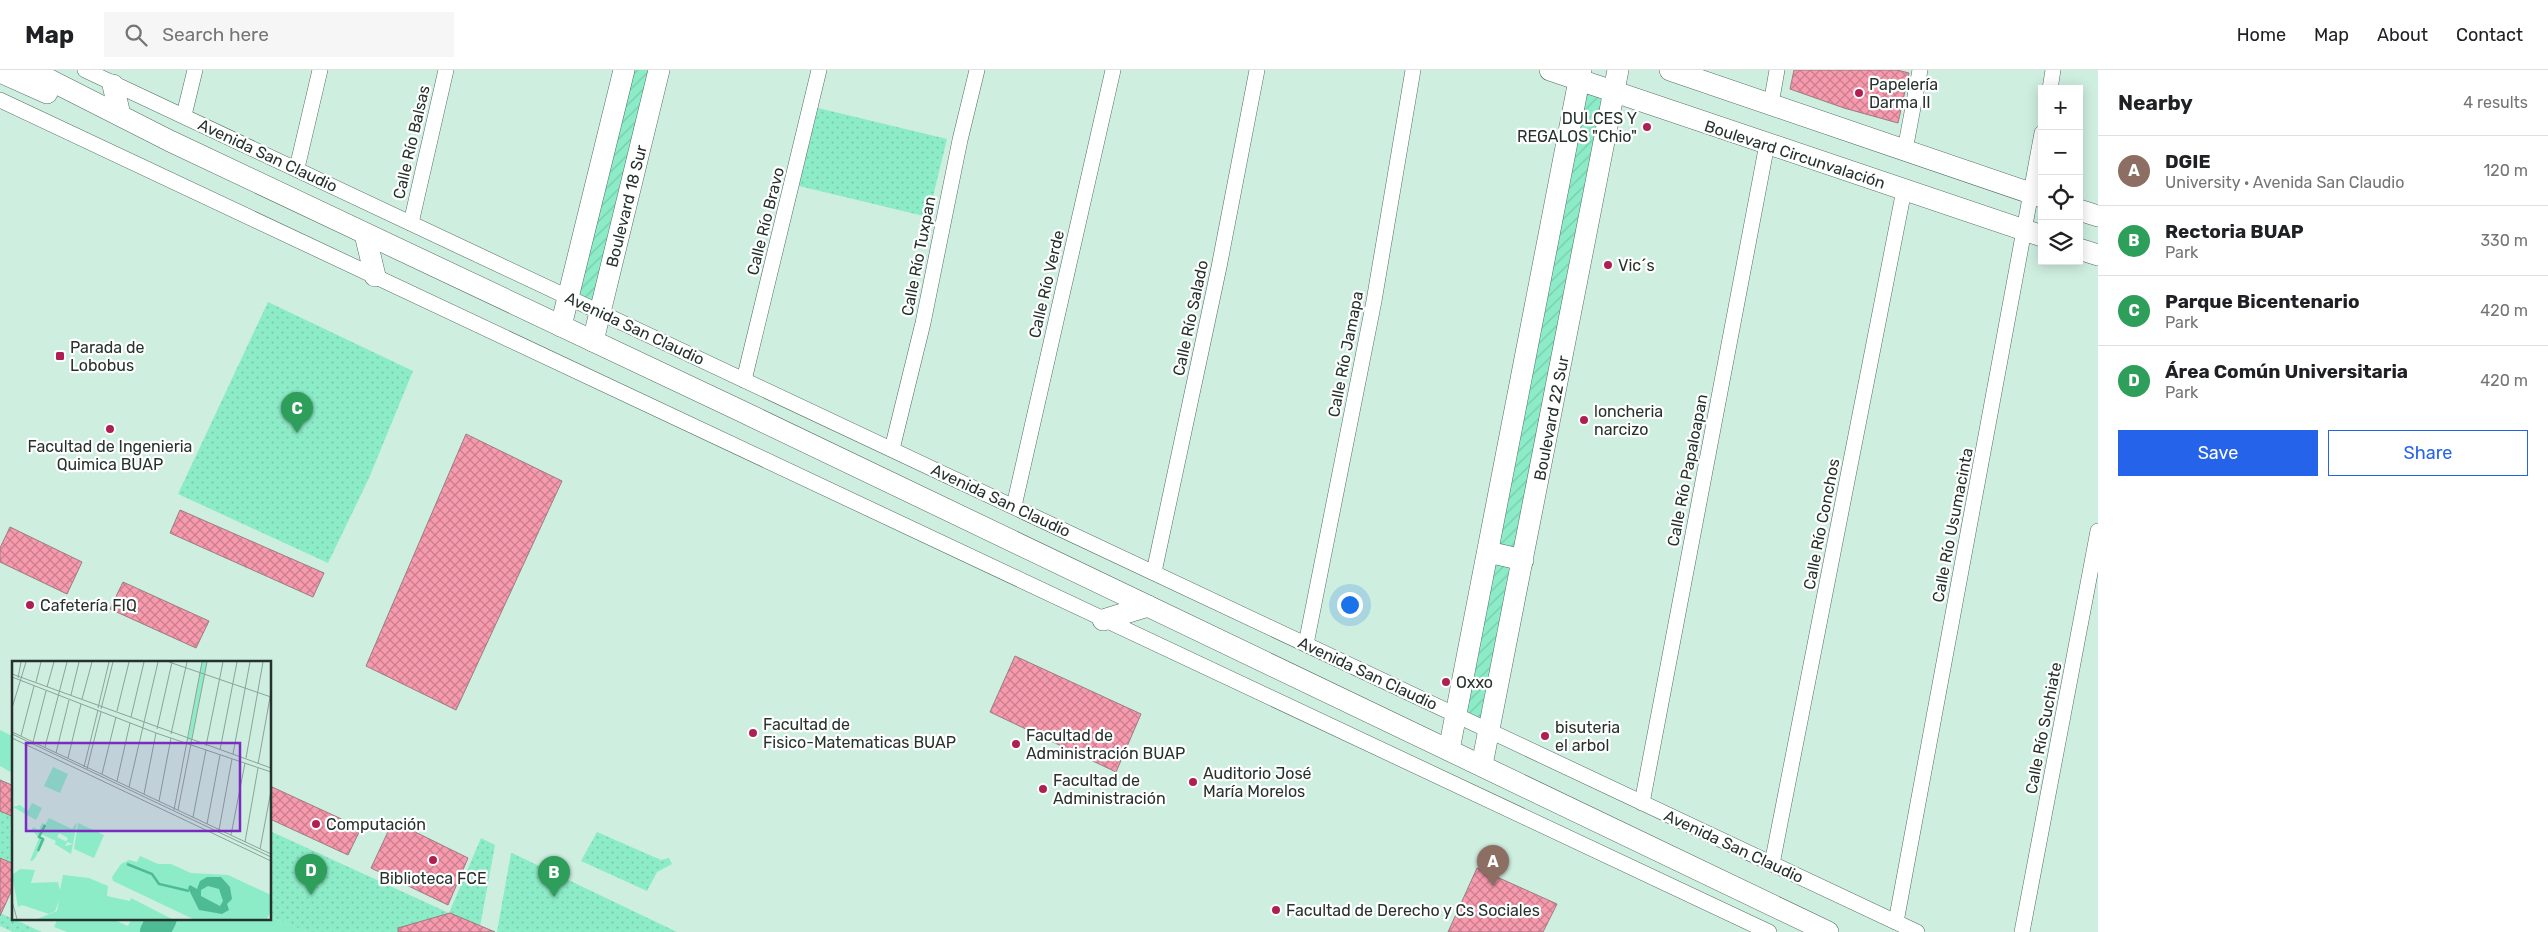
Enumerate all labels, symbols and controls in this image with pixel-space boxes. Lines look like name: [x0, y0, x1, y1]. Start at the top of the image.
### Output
search box: [104, 12, 454, 57]
text: Map: [25, 21, 74, 49]
icon: search: [122, 21, 150, 49]
text: Search here: [162, 23, 269, 46]
text: Home: [2237, 24, 2286, 46]
text: Map: [2314, 24, 2349, 46]
text: About: [2377, 24, 2428, 46]
text: Contact: [2456, 24, 2523, 46]
place label: Papelería Darma II: [1869, 75, 1938, 112]
street label: Calle Río Balsas: [389, 83, 434, 201]
map controls: [2038, 85, 2083, 265]
button: +: [2038, 85, 2083, 130]
marker: Papelería Darma II: [1853, 87, 1865, 99]
text: Nearby: [2118, 90, 2193, 115]
text: 4 results: [2463, 93, 2528, 112]
place label: DULCES Y REGALOS "Chio": [1517, 109, 1637, 146]
street label: Avenida San Claudio: [195, 115, 340, 196]
street label: Boulevard Circunvalación: [1702, 116, 1888, 193]
marker: DULCES Y REGALOS "Chio": [1641, 121, 1653, 133]
button: −: [2038, 130, 2083, 175]
street label: Boulevard 18 Sur: [602, 143, 651, 269]
text: DGIE: [2165, 150, 2211, 173]
text: A: [2128, 161, 2140, 180]
text: 120 m: [2483, 161, 2528, 180]
street label: Calle Río Bravo: [743, 165, 788, 277]
text: University · Avenida San Claudio: [2165, 173, 2404, 192]
button: locate: [2038, 175, 2083, 220]
street label: Calle Río Tuxpan: [898, 195, 939, 318]
button: layers: [2038, 220, 2083, 265]
text: Rectoria BUAP: [2165, 220, 2304, 243]
street label: Calle Río Verde: [1025, 228, 1068, 340]
text: B: [2128, 231, 2140, 250]
text: 330 m: [2480, 231, 2528, 250]
text: Park: [2165, 243, 2198, 262]
place label: Vic´s: [1618, 256, 1655, 275]
street label: Calle Río Salado: [1169, 259, 1212, 378]
marker: Vic´s: [1602, 259, 1614, 271]
street label: Avenida San Claudio: [562, 288, 707, 369]
street label: Calle Río Jamapa: [1324, 289, 1367, 419]
text: Parque Bicentenario: [2165, 290, 2360, 313]
text: C: [2128, 301, 2140, 320]
text: 420 m: [2480, 301, 2528, 320]
text: Park: [2165, 313, 2198, 332]
place label: Parada de Lobobus: [70, 338, 145, 375]
marker: Parada de Lobobus: [54, 350, 66, 362]
street label: Boulevard 22 Sur: [1530, 354, 1573, 482]
text: Área Común Universitaria: [2165, 360, 2408, 383]
text: D: [2128, 371, 2140, 390]
text: 420 m: [2480, 371, 2528, 390]
text: Park: [2165, 383, 2198, 402]
pin: C: [281, 392, 313, 433]
street label: Calle Río Papaloapan: [1663, 392, 1712, 548]
place label: loncheria narcizo: [1594, 402, 1663, 439]
marker: loncheria narcizo: [1578, 414, 1590, 426]
marker: Facultad de Ingenieria Quimica BUAP: [104, 423, 116, 435]
button: Save: [2118, 430, 2318, 476]
button: Share: [2328, 430, 2528, 476]
place label: Facultad de Ingenieria Quimica BUAP: [28, 437, 192, 474]
street label: Calle Río Usumacinta: [1928, 446, 1977, 604]
street label: Calle Río Conchos: [1799, 457, 1844, 591]
street label: Avenida San Claudio: [928, 460, 1073, 541]
your location: [1337, 592, 1363, 618]
place label: Cafetería FIQ: [40, 596, 137, 615]
marker: Cafetería FIQ: [24, 599, 36, 611]
street label: Avenida San Claudio: [1295, 633, 1440, 714]
inset map: [12, 661, 271, 920]
street label: Calle Río Suchiate: [2021, 661, 2066, 795]
place label: Oxxo: [1456, 673, 1493, 692]
marker: Oxxo: [1440, 676, 1452, 688]
place label: Facultad de Fisico-Matematicas BUAP: [763, 715, 956, 752]
place label: bisuteria el arbol: [1555, 718, 1620, 755]
place label: Facultad de Administración BUAP: [1026, 726, 1185, 763]
marker: Facultad de Fisico-Matematicas BUAP: [747, 727, 759, 739]
marker: bisuteria el arbol: [1539, 730, 1551, 742]
marker: Facultad de Administración BUAP: [1010, 738, 1022, 750]
place label: Auditorio José María Morelos: [1203, 764, 1312, 801]
place label: Facultad de Administración: [1053, 771, 1166, 808]
marker: Auditorio José María Morelos: [1187, 776, 1199, 788]
marker: Facultad de Administración: [1037, 783, 1049, 795]
street label: Avenida San Claudio: [1661, 806, 1806, 887]
place label: Computación: [326, 815, 426, 834]
marker: Computación: [310, 818, 322, 830]
pin: A: [1477, 845, 1509, 886]
pin: D: [295, 854, 327, 895]
marker: Biblioteca FCE: [427, 854, 439, 866]
pin: B: [538, 856, 570, 897]
place label: Biblioteca FCE: [379, 869, 487, 888]
place label: Facultad de Derecho y Cs Sociales: [1286, 901, 1540, 920]
marker: Facultad de Derecho y Cs Sociales: [1270, 904, 1282, 916]

